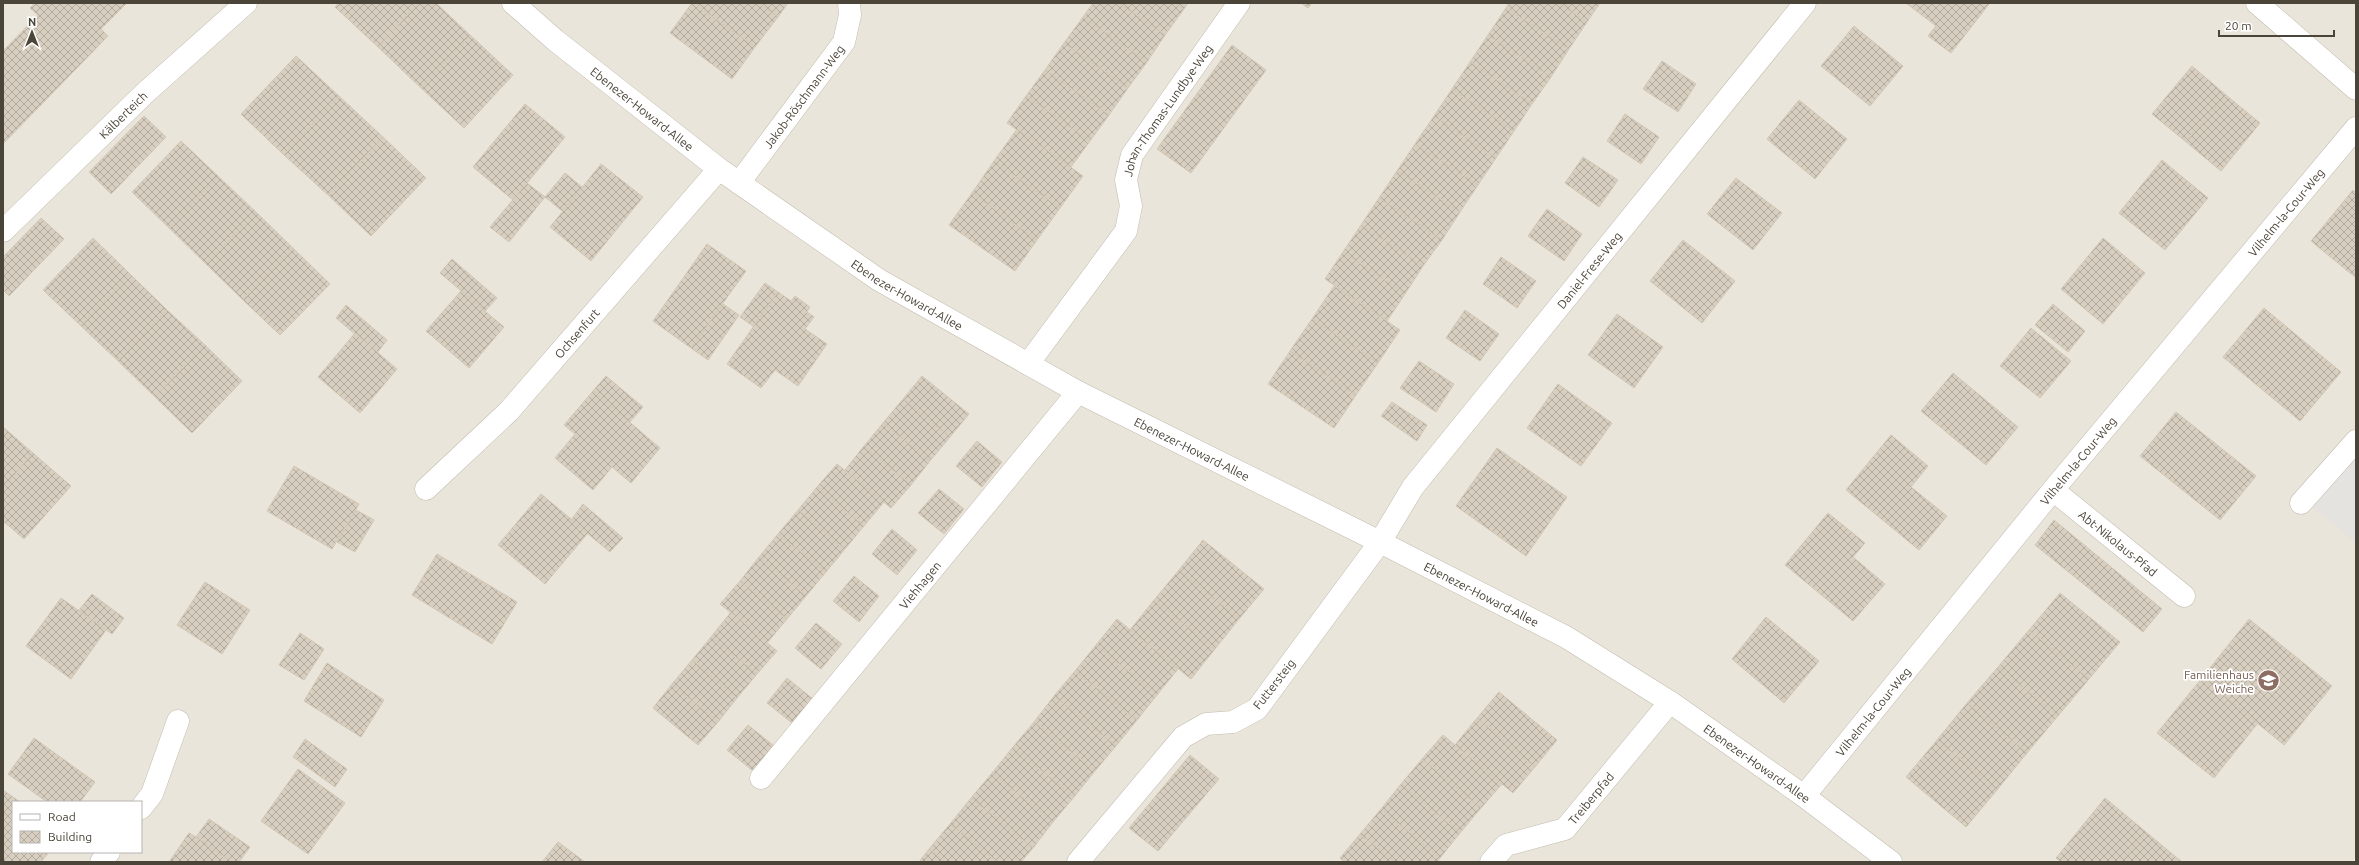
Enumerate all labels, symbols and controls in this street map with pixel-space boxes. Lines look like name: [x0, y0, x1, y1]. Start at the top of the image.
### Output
north arrow: [12, 12, 52, 52]
scale bar: [2219, 12, 2334, 38]
text: N: [28, 16, 36, 28]
text: 20 m: [2225, 19, 2252, 32]
street label: Jakob-Röschmann-Weg: [761, 42, 846, 151]
street label: Johan-Thomas-Lundbye-Weg: [1121, 42, 1214, 178]
street label: Ebenezer-Howard-Allee: [588, 64, 696, 153]
street label: Kälberteich: [96, 89, 149, 141]
street label: Vilhelm-la-Cour-Weg: [2245, 165, 2326, 259]
street label: Daniel-Frese-Weg: [1554, 229, 1624, 311]
street label: Ebenezer-Howard-Allee: [849, 256, 965, 332]
street label: Ochsenfurt: [552, 306, 602, 360]
street label: Vilhelm-la-Cour-Weg: [2037, 414, 2118, 507]
street label: Ebenezer-Howard-Allee: [1132, 415, 1252, 483]
street label: Abt-Nikolaus-Pfad: [2077, 507, 2160, 578]
street label: Viehhagen: [896, 558, 943, 611]
street label: Ebenezer-Howard-Allee: [1422, 559, 1541, 629]
street label: Futtersteig: [1250, 656, 1298, 712]
street label: Vilhelm-la-Cour-Weg: [1833, 664, 1913, 759]
place label: Familienhaus Weiche: [2184, 668, 2254, 695]
school or university icon: Familienhaus Weiche: [2256, 668, 2282, 694]
street label: Ebenezer-Howard-Allee: [1702, 721, 1813, 805]
street label: Treiberpfad: [1565, 769, 1616, 827]
legend: [12, 801, 142, 853]
text: Road: [48, 810, 76, 823]
text: Building: [48, 830, 92, 843]

